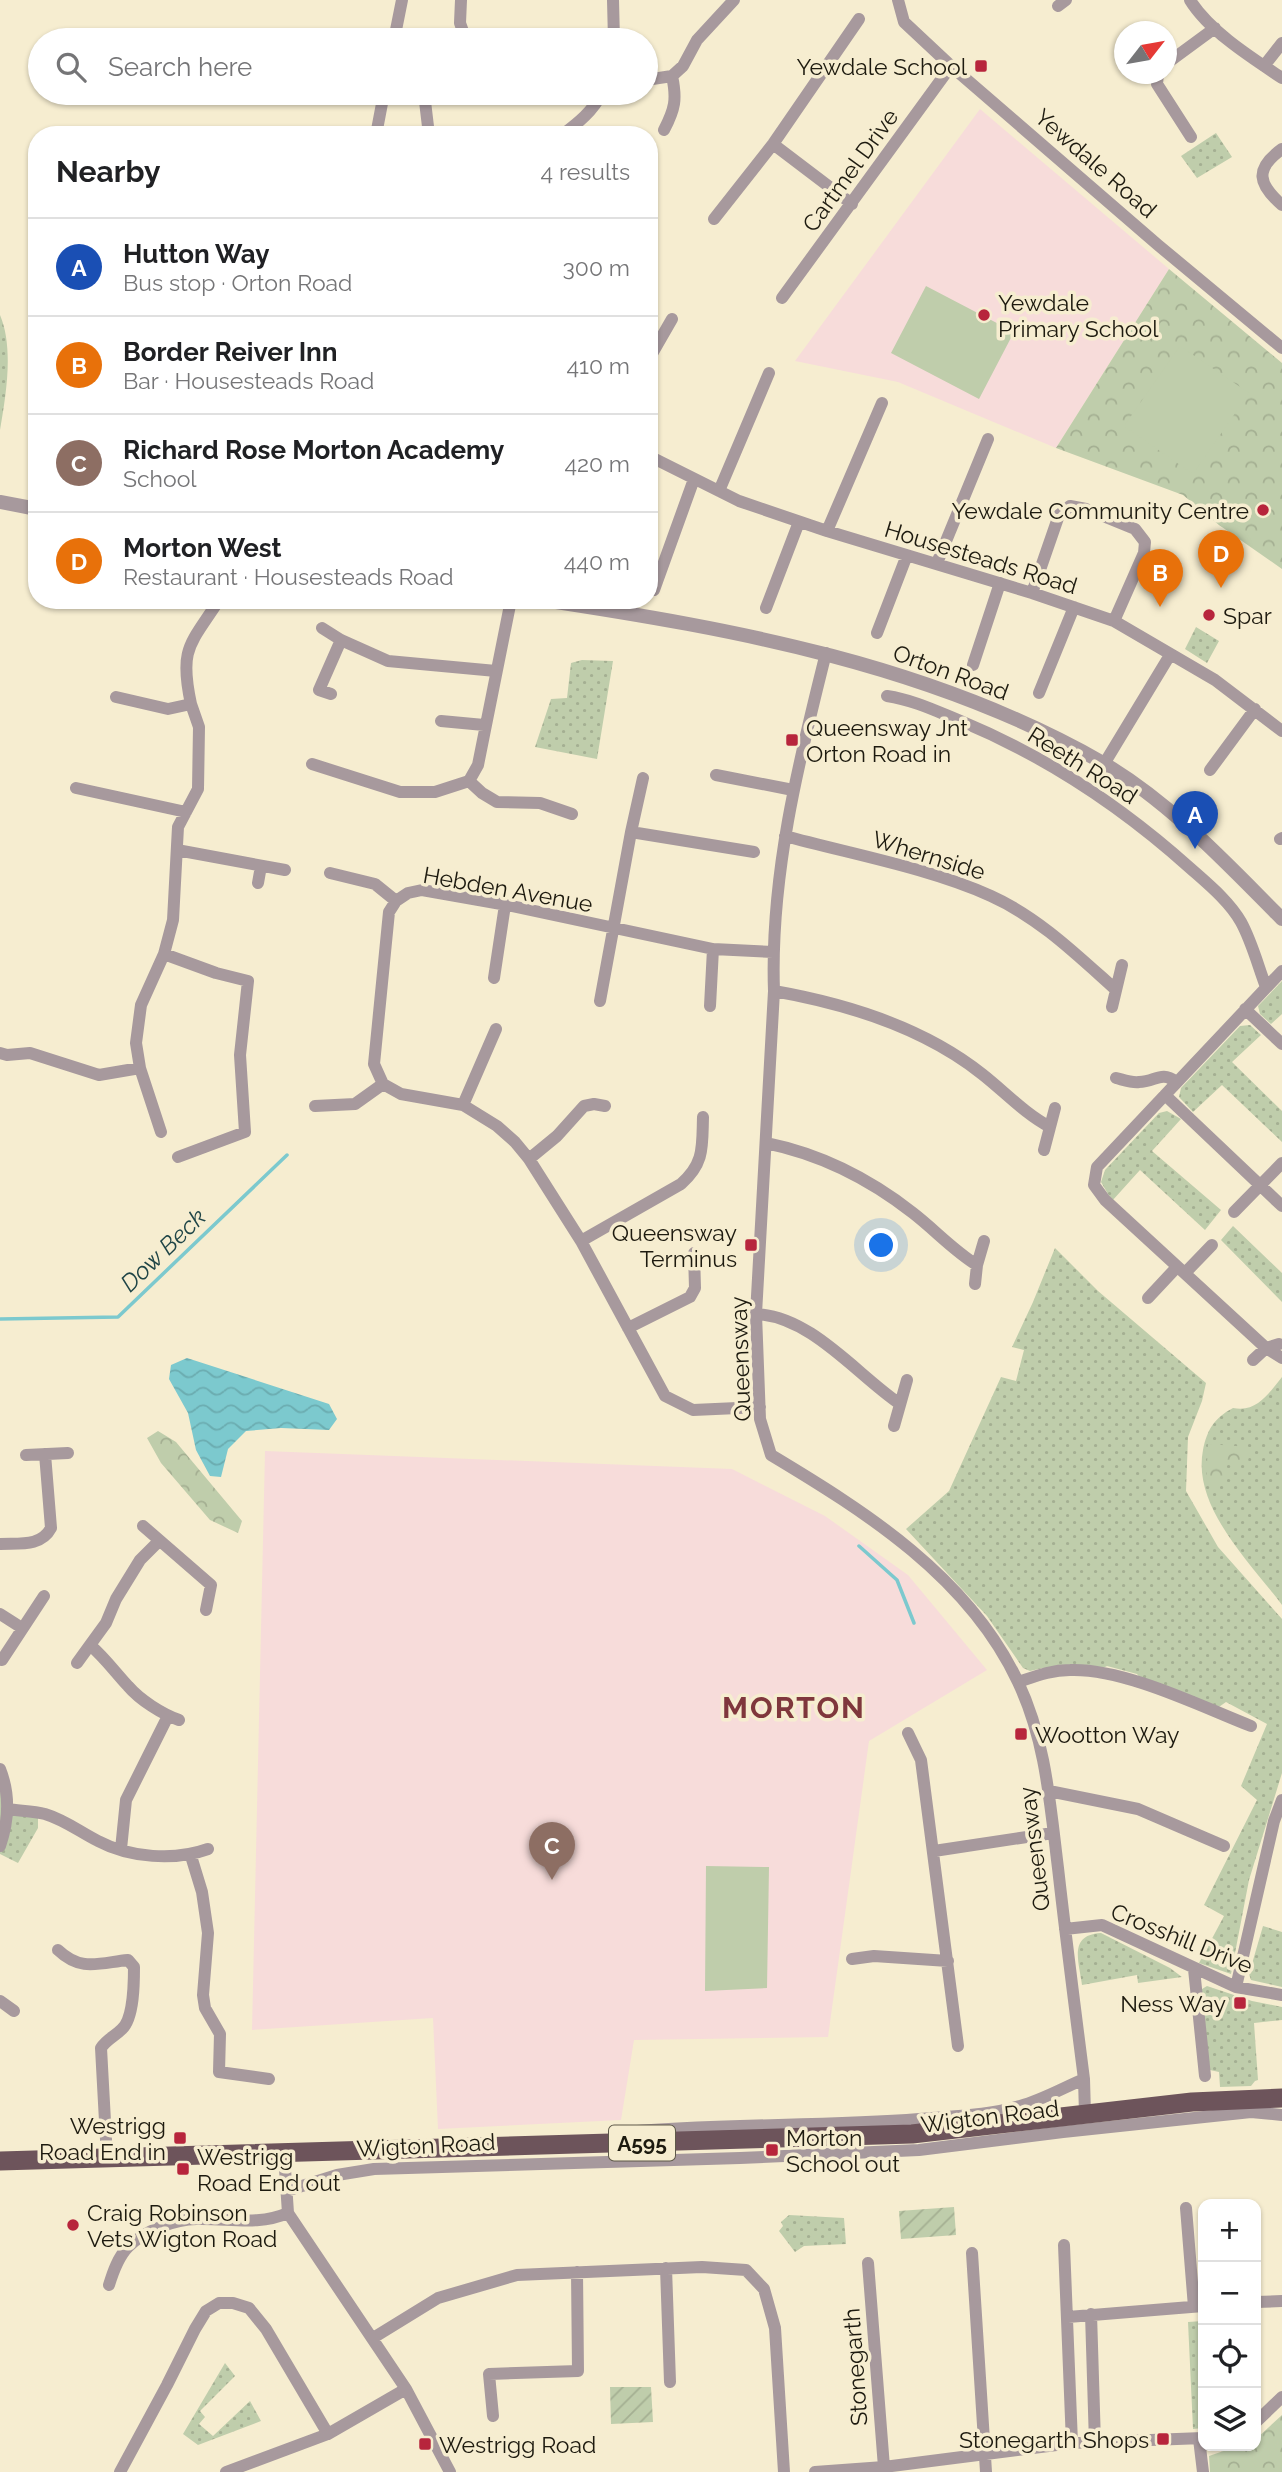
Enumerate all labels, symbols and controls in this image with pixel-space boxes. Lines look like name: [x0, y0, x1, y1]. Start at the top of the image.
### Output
north arrow: [1114, 21, 1177, 84]
search box: [28, 28, 658, 105]
icon: search: [52, 48, 90, 86]
text: Search here: [108, 52, 252, 82]
place label: Yewdale School: [797, 53, 968, 80]
marker: Yewdale School: [973, 58, 989, 74]
street label: Cartmel Drive: [796, 103, 904, 237]
street label: Yewdale Road: [1030, 103, 1162, 223]
text: Nearby: [56, 154, 160, 189]
text: 4 results: [541, 158, 630, 185]
text: Hutton Way: [123, 239, 270, 269]
text: A: [71, 254, 87, 281]
text: 300 m: [563, 254, 630, 281]
text: Bus stop · Orton Road: [123, 269, 352, 296]
place label: Yewdale Primary School: [998, 289, 1159, 342]
marker: Yewdale Primary School: [976, 307, 992, 323]
text: Border Reiver Inn: [123, 337, 337, 367]
text: B: [71, 352, 87, 379]
text: 410 m: [567, 352, 630, 379]
text: Bar · Housesteads Road: [123, 367, 374, 394]
text: Richard Rose Morton Academy: [123, 435, 504, 465]
text: C: [71, 450, 87, 477]
text: 420 m: [564, 450, 630, 477]
text: School: [123, 465, 197, 492]
place label: Yewdale Community Centre: [951, 497, 1249, 524]
marker: Yewdale Community Centre: [1255, 502, 1271, 518]
street label: Housesteads Road: [881, 515, 1081, 599]
pin: D: [1198, 530, 1244, 588]
text: Morton West: [123, 533, 282, 563]
text: D: [71, 548, 87, 575]
text: 440 m: [564, 548, 630, 575]
pin: B: [1137, 549, 1183, 607]
text: Restaurant · Housesteads Road: [123, 563, 454, 590]
place label: Spar: [1223, 602, 1272, 629]
marker: Spar: [1201, 607, 1217, 623]
street label: Orton Road: [890, 639, 1012, 705]
place label: Queensway Jnt Orton Road in: [806, 714, 968, 767]
street label: Reeth Road: [1023, 721, 1143, 809]
marker: Queensway Jnt Orton Road in: [784, 732, 800, 748]
pin: A: [1172, 791, 1218, 849]
street label: Whernside: [869, 825, 989, 885]
street label: Hebden Avenue: [421, 861, 595, 917]
water label: Dow Beck: [114, 1202, 212, 1298]
place label: Queensway Terminus: [612, 1219, 737, 1272]
your location: [864, 1228, 898, 1262]
marker: Queensway Terminus: [743, 1237, 759, 1253]
street label: Queensway: [724, 1296, 756, 1422]
district label: MORTON: [722, 1690, 866, 1725]
place label: Wootton Way: [1035, 1721, 1180, 1748]
marker: Wootton Way: [1013, 1726, 1029, 1742]
street label: Queensway: [1013, 1785, 1055, 1913]
pin: C: [529, 1822, 575, 1880]
street label: Crosshill Drive: [1107, 1897, 1257, 1979]
place label: Ness Way: [1120, 1990, 1226, 2017]
marker: Ness Way: [1232, 1995, 1248, 2011]
street label: Wigton Road: [919, 2094, 1061, 2138]
place label: Westrigg Road End in: [39, 2112, 166, 2165]
place label: Morton School out: [786, 2124, 900, 2177]
road number: A595: [609, 2126, 675, 2160]
street label: Wigton Road: [356, 2128, 496, 2162]
marker: Westrigg Road End in: [172, 2130, 188, 2146]
marker: Morton School out: [764, 2142, 780, 2158]
place label: Westrigg Road End out: [197, 2143, 341, 2196]
marker: Westrigg Road End out: [175, 2161, 191, 2177]
place label: Craig Robinson Vets Wigton Road: [87, 2199, 277, 2252]
map controls: [1198, 2199, 1261, 2451]
button: +: [1198, 2199, 1261, 2262]
marker: Craig Robinson Vets Wigton Road: [65, 2217, 81, 2233]
button: −: [1198, 2262, 1261, 2325]
street label: Stonegarth: [837, 2307, 873, 2427]
button: locate: [1198, 2325, 1261, 2388]
button: layers: [1198, 2388, 1261, 2451]
place label: Stonegarth Shops: [959, 2426, 1149, 2453]
place label: Westrigg Road: [439, 2431, 596, 2458]
marker: Stonegarth Shops: [1155, 2431, 1171, 2447]
marker: Westrigg Road: [417, 2436, 433, 2452]

